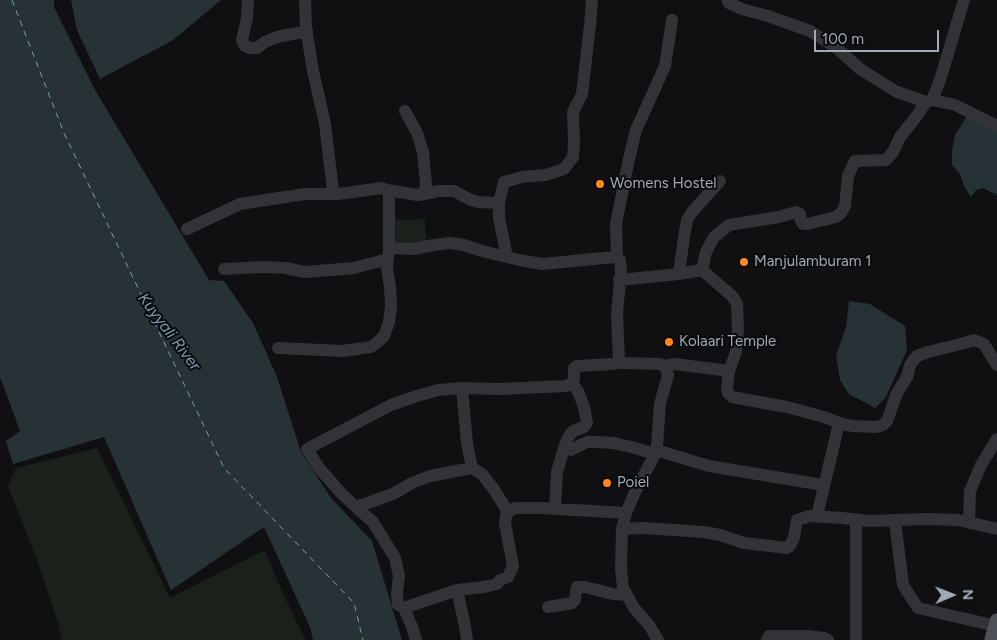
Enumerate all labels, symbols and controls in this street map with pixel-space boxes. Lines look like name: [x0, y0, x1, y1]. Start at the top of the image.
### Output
scale bar: [817, 20, 942, 52]
text: 100 m: [822, 30, 864, 48]
place label: Womens Hostel: [610, 175, 717, 193]
marker: Womens Hostel: [594, 178, 606, 190]
place label: Manjulamburam 1: [754, 253, 871, 271]
marker: Manjulamburam 1: [738, 256, 750, 268]
water label: Kuyyali River: [134, 289, 204, 375]
place label: Kolaari Temple: [679, 333, 776, 351]
marker: Kolaari Temple: [663, 336, 675, 348]
place label: Poiel: [617, 474, 649, 492]
marker: Poiel: [601, 477, 613, 489]
north arrow: [927, 570, 977, 620]
text: N: [959, 589, 976, 600]

